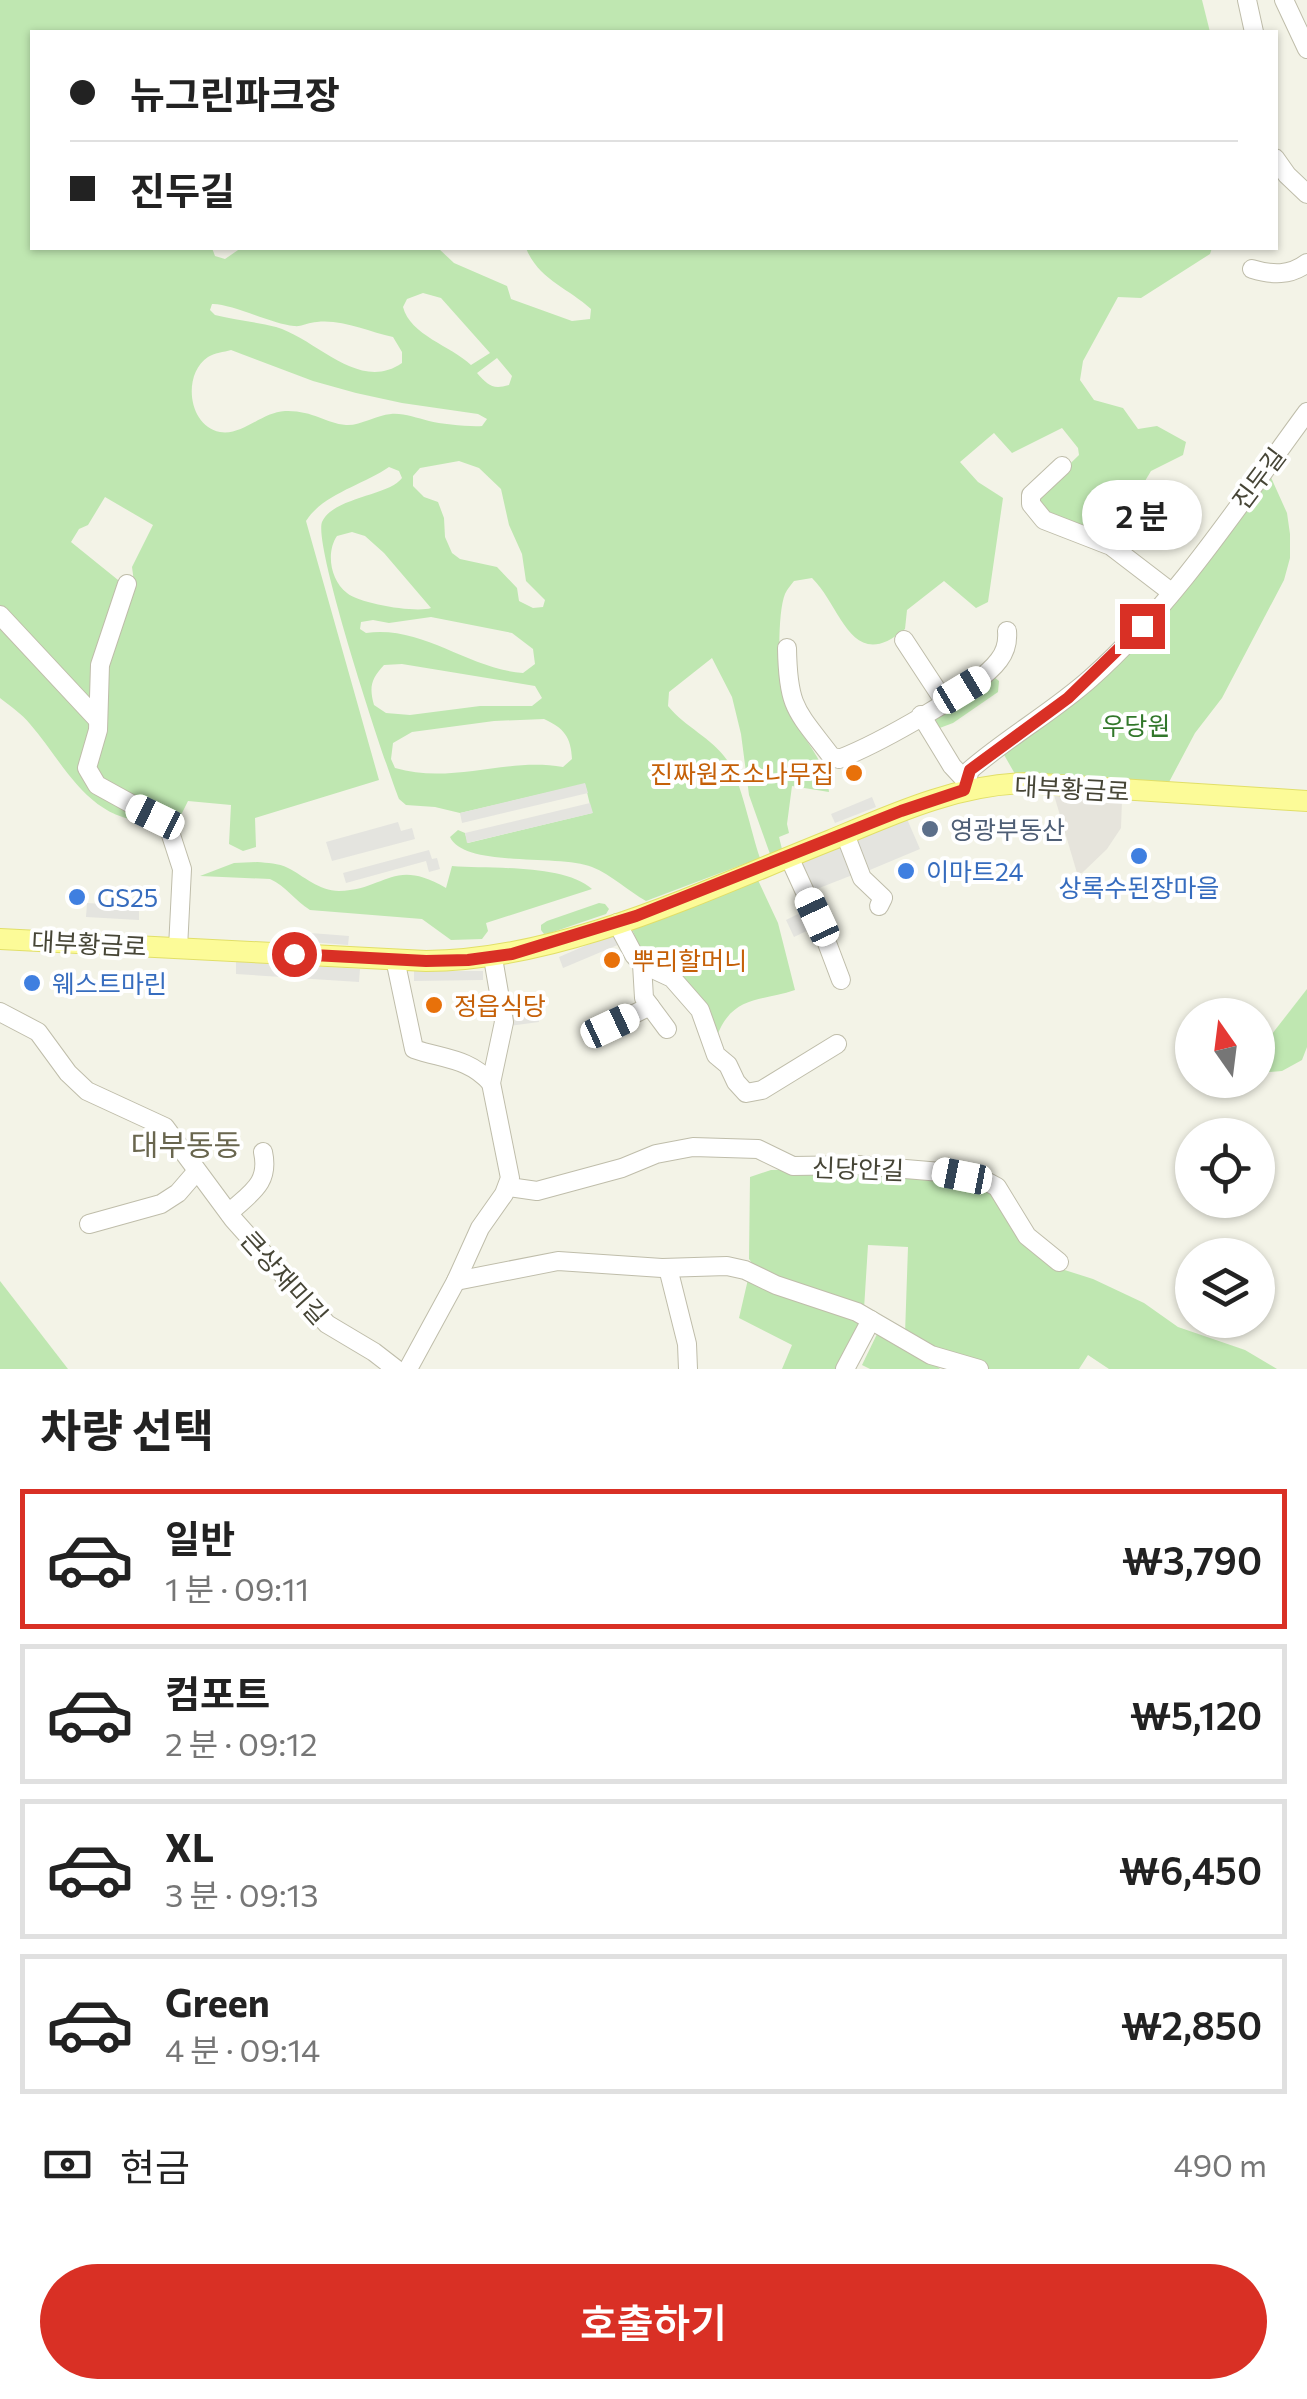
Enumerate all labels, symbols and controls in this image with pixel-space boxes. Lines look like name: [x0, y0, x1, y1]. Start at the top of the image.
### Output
text: 뉴그린파크장: [130, 70, 340, 117]
text: 진두길: [130, 166, 235, 213]
street label: 진두길: [1225, 441, 1291, 515]
callout: 2 분: [1082, 481, 1202, 551]
text: 2 분: [1115, 495, 1169, 535]
route end: [1120, 604, 1165, 649]
car: [929, 662, 995, 718]
park label: 우당원: [1101, 710, 1171, 740]
place label: 진짜원조소나무집: [650, 758, 834, 788]
marker: 진짜원조소나무집: [843, 762, 865, 784]
street label: 대부황금로: [1014, 770, 1130, 806]
car: [121, 790, 189, 844]
place label: 영광부동산: [950, 814, 1065, 844]
marker: 영광부동산: [919, 818, 941, 840]
marker: 상록수된장마을: [1128, 845, 1150, 867]
place label: 이마트24: [926, 856, 1023, 886]
marker: 이마트24: [895, 860, 917, 882]
place label: 상록수된장마을: [1058, 872, 1220, 902]
place label: GS25: [97, 882, 158, 912]
car: [791, 883, 843, 951]
marker: GS25: [66, 886, 88, 908]
street label: 대부황금로: [31, 925, 147, 961]
route start: [272, 932, 317, 977]
place label: 뿌리할머니: [632, 945, 747, 975]
marker: 뿌리할머니: [601, 949, 623, 971]
place label: 웨스트마린: [52, 968, 167, 998]
marker: 웨스트마린: [21, 972, 43, 994]
place label: 정읍식당: [454, 990, 546, 1020]
marker: 정읍식당: [423, 994, 445, 1016]
north arrow: [1175, 998, 1275, 1098]
map controls: [1175, 998, 1275, 1338]
car: [576, 1000, 644, 1052]
button: locate: [1175, 1118, 1275, 1218]
district label: 대부동동: [131, 1125, 241, 1162]
street label: 신당안길: [811, 1151, 905, 1185]
car: [930, 1156, 994, 1196]
street label: 큰상재미길: [235, 1224, 335, 1330]
button: layers: [1175, 1238, 1275, 1338]
text: 차량 선택: [40, 1401, 214, 1456]
icon: car: [45, 1514, 135, 1604]
text: 일반: [165, 1514, 235, 1561]
text: ₩3,790: [1122, 1536, 1262, 1583]
text: 1 분 · 09:11: [165, 1568, 309, 1608]
icon: car: [45, 1669, 135, 1759]
text: 컴포트: [165, 1669, 270, 1716]
text: ₩5,120: [1130, 1691, 1262, 1738]
text: 2 분 · 09:12: [165, 1723, 317, 1763]
text: XL: [165, 1823, 214, 1870]
icon: car: [45, 1824, 135, 1914]
text: ₩6,450: [1119, 1846, 1262, 1893]
text: 3 분 · 09:13: [165, 1874, 318, 1914]
text: Green: [165, 1978, 270, 2025]
icon: car: [45, 1979, 135, 2069]
text: ₩2,850: [1121, 2001, 1262, 2048]
text: 4 분 · 09:14: [165, 2029, 320, 2069]
icon: cash: [40, 2137, 95, 2192]
text: 현금: [120, 2142, 190, 2189]
text: 490 m: [1173, 2144, 1267, 2184]
button: 호출하기: [40, 2264, 1267, 2379]

